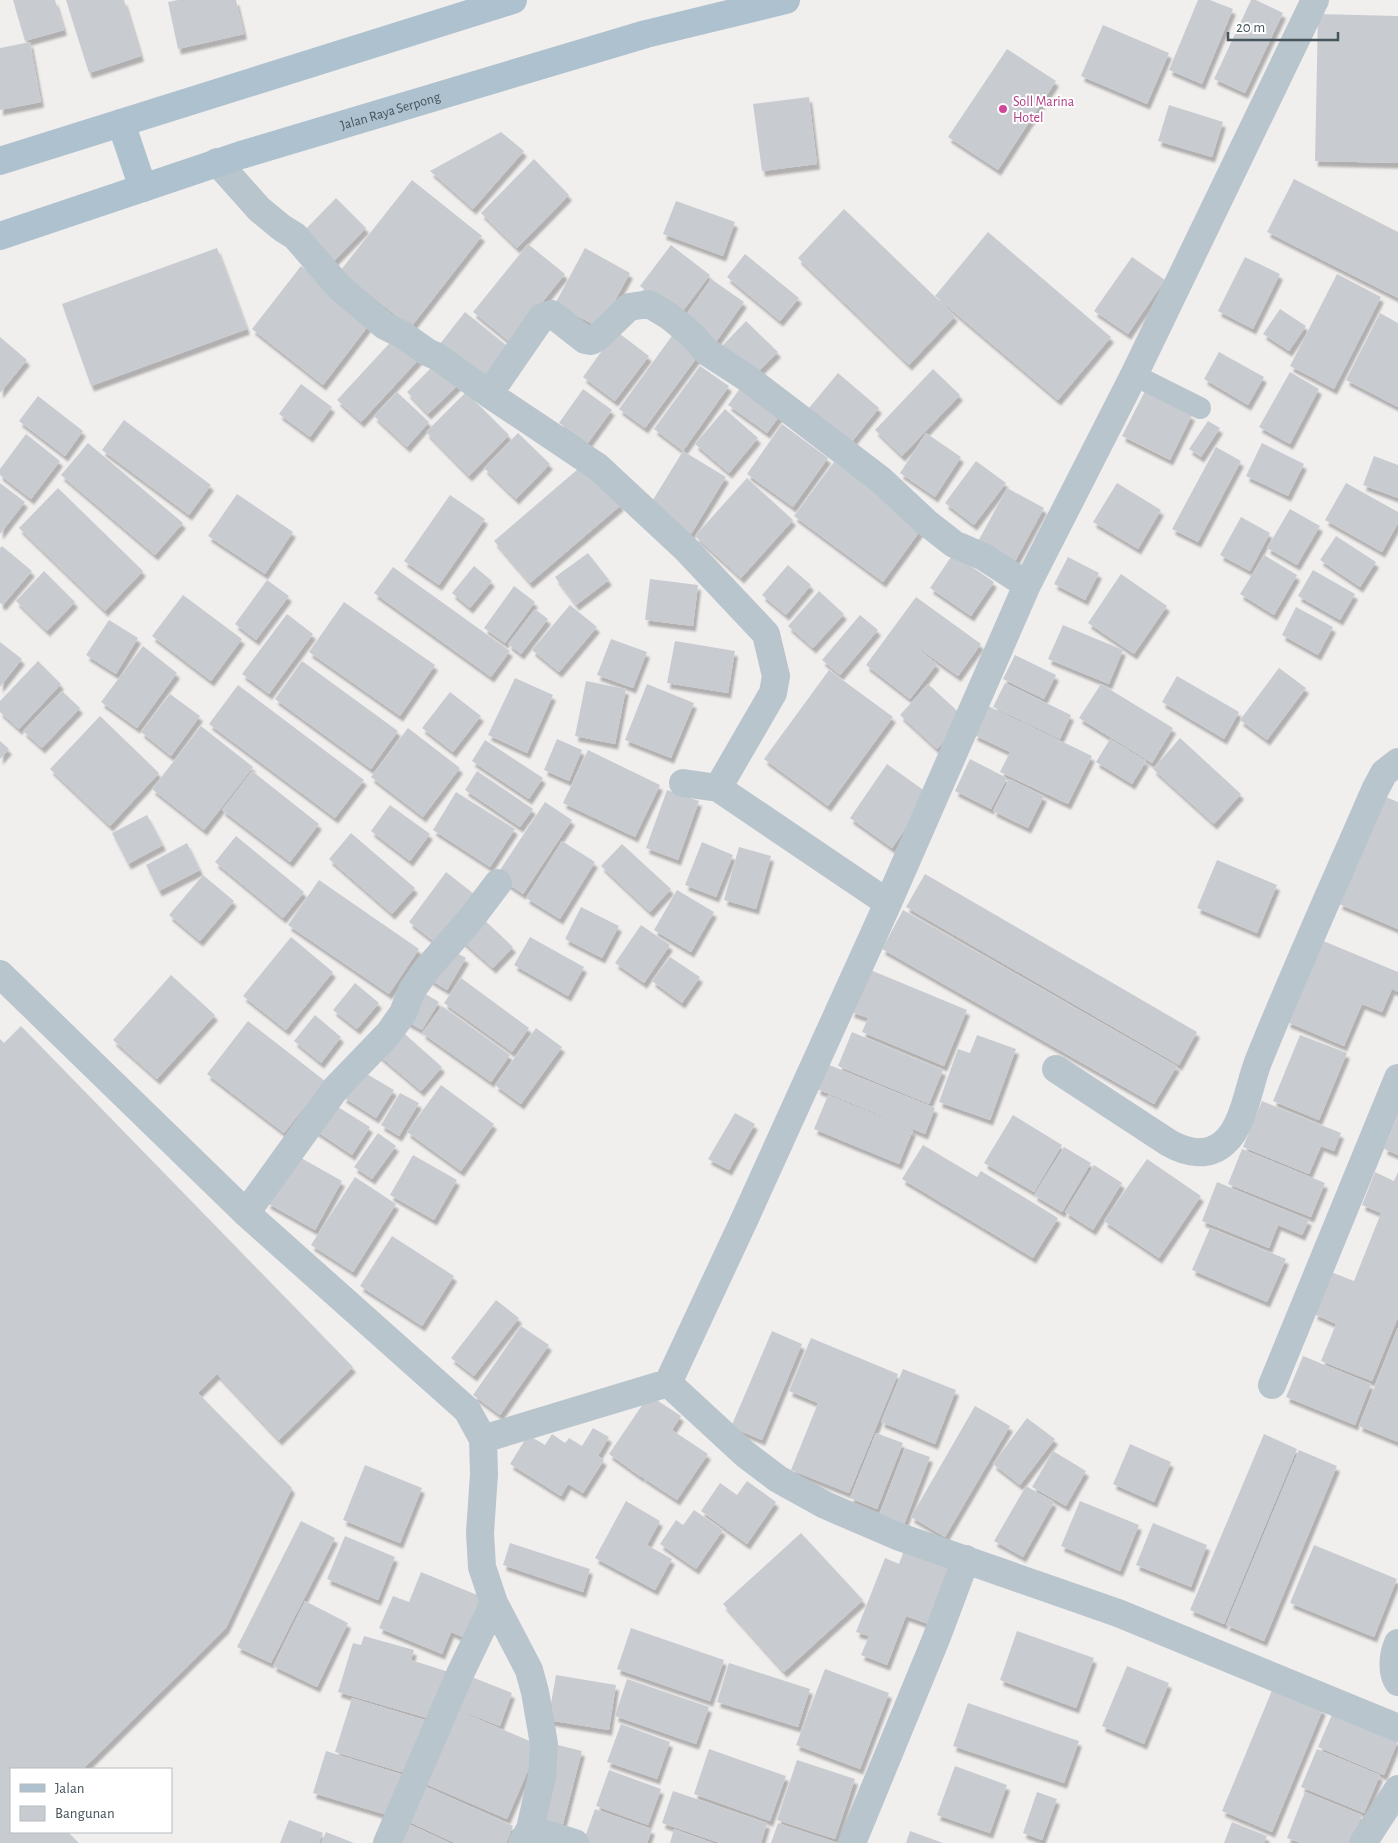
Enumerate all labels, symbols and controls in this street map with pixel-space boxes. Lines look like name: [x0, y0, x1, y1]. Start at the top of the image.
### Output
scale bar: [1228, 10, 1338, 42]
text: 20 m: [1236, 20, 1265, 35]
street label: Jalan Raya Serpong: [339, 90, 442, 133]
place label: Soll Marina Hotel: [1013, 95, 1075, 125]
marker: Soll Marina Hotel: [997, 103, 1009, 115]
legend: [10, 1768, 172, 1833]
text: Jalan: [55, 1781, 85, 1796]
text: Bangunan: [55, 1806, 115, 1821]

